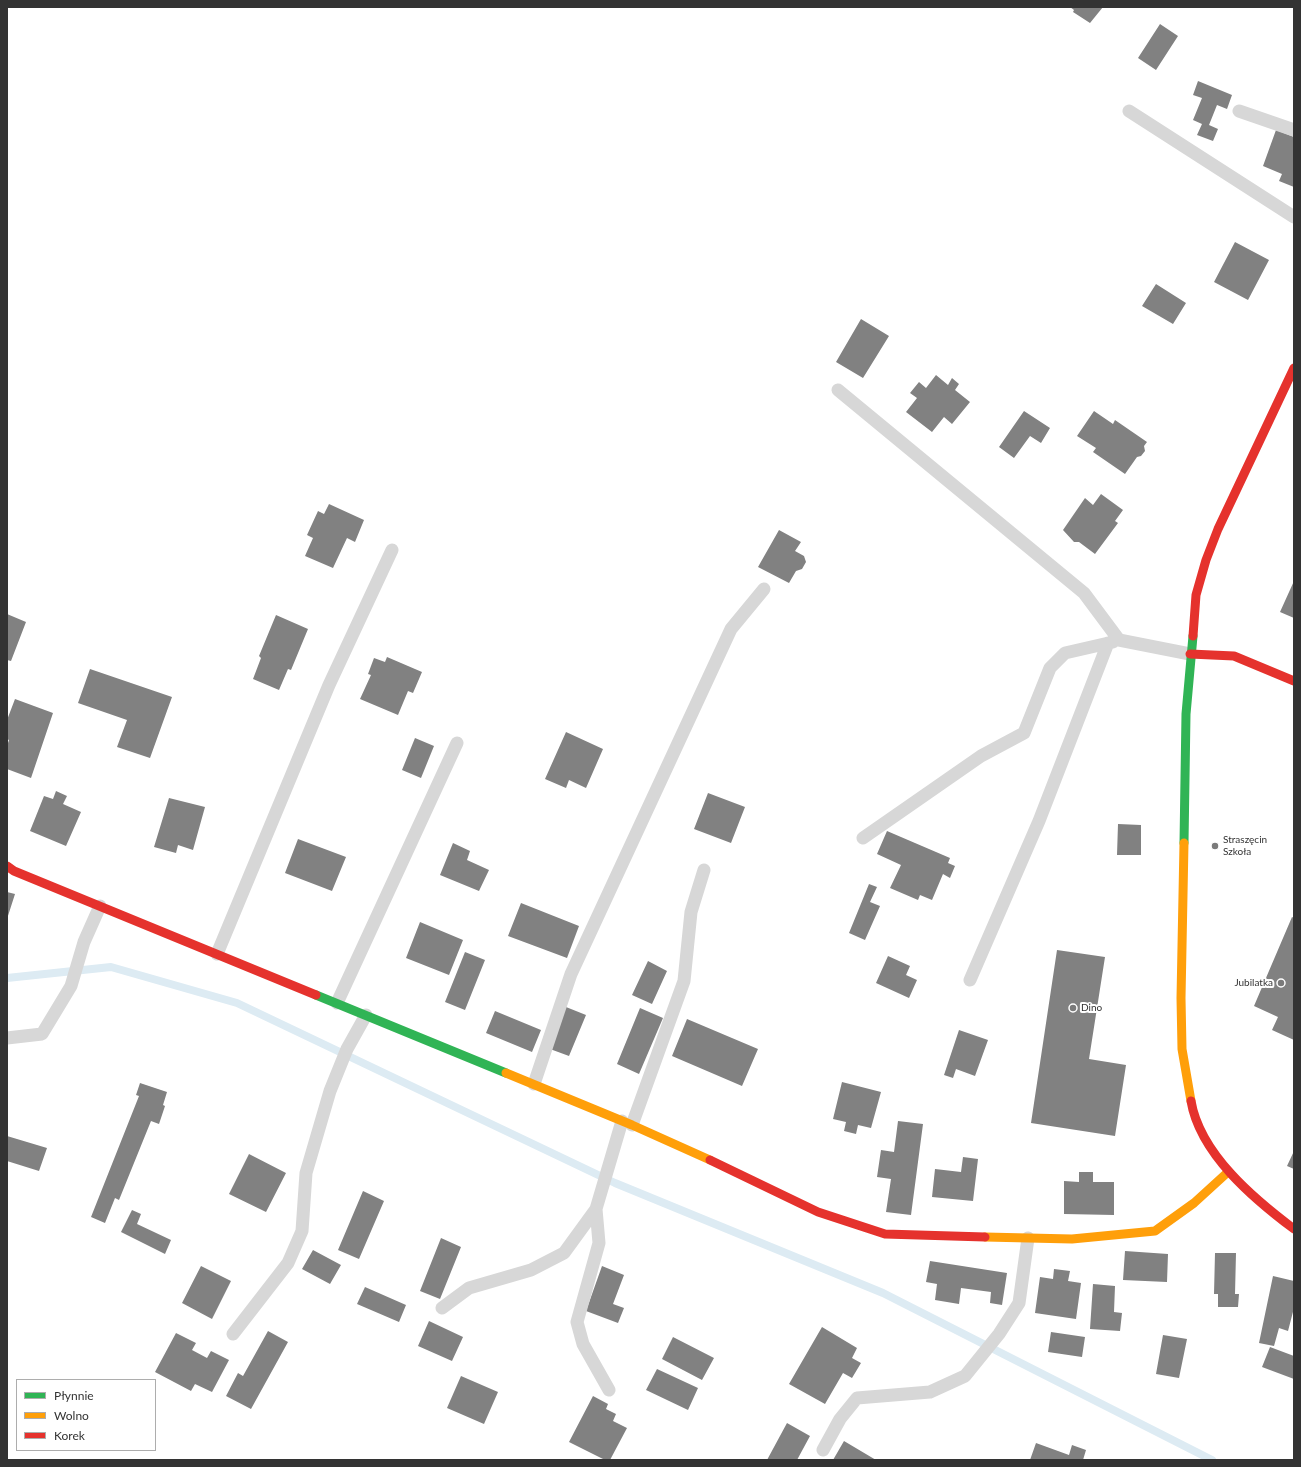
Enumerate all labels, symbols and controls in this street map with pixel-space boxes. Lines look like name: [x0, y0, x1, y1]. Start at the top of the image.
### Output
place label: Straszęcin Szkoła: [1223, 834, 1267, 858]
marker: Straszęcin Szkoła: [1210, 841, 1220, 851]
place label: Jubilatka: [1234, 977, 1273, 989]
marker: Jubilatka: [1276, 978, 1286, 988]
place label: Dino: [1081, 1002, 1102, 1014]
marker: Dino: [1068, 1003, 1078, 1013]
legend: [16, 1379, 156, 1451]
text: Płynnie: [54, 1388, 94, 1403]
text: Wolno: [54, 1408, 89, 1423]
text: Korek: [54, 1428, 85, 1443]

